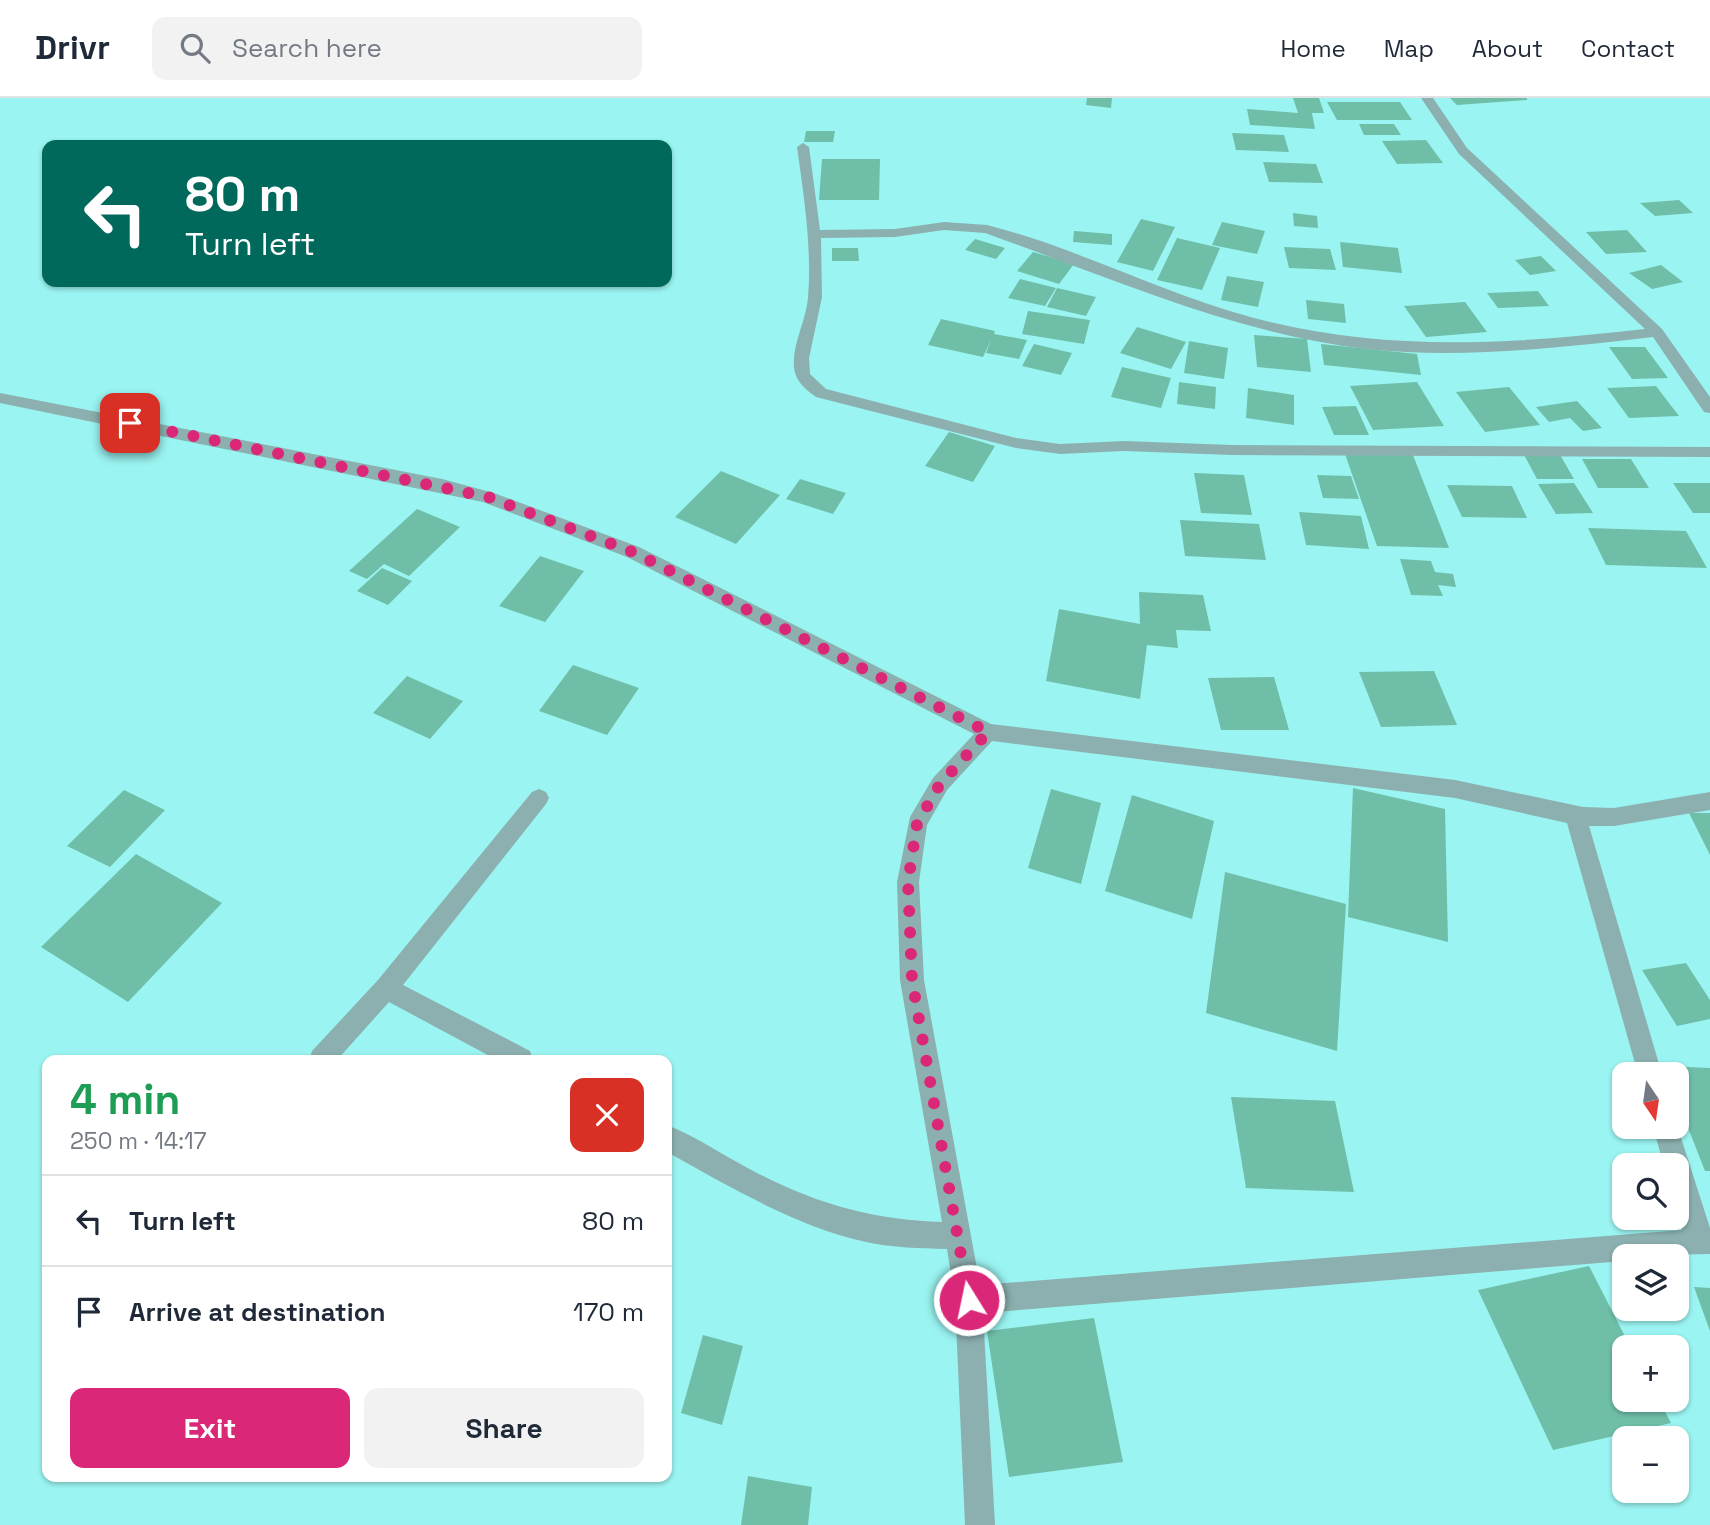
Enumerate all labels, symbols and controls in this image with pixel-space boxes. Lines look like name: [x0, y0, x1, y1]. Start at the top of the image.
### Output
search box: [152, 17, 642, 80]
text: Drivr: [35, 27, 110, 69]
icon: search: [176, 29, 214, 67]
text: Search here: [232, 31, 382, 65]
text: Home: [1280, 33, 1346, 64]
text: Map: [1384, 33, 1434, 64]
text: About: [1472, 33, 1543, 64]
text: Contact: [1581, 33, 1675, 64]
text: 80 m: [185, 163, 300, 225]
icon: left: [70, 168, 161, 259]
text: Turn left: [185, 224, 315, 264]
pin: [100, 393, 160, 453]
icon: arrive: [111, 404, 149, 442]
north arrow: [1612, 1062, 1689, 1139]
map controls: [1612, 1062, 1689, 1503]
text: 4 min: [70, 1073, 180, 1126]
button: close: [570, 1078, 644, 1152]
text: 250 m · 14:17: [70, 1126, 207, 1156]
button: search: [1612, 1153, 1689, 1230]
icon: left: [70, 1202, 108, 1240]
text: Turn left: [129, 1204, 236, 1238]
text: 80 m: [582, 1204, 644, 1238]
button: layers: [1612, 1244, 1689, 1321]
position arrow: [932, 1263, 1006, 1337]
icon: arrive: [70, 1293, 108, 1331]
text: Arrive at destination: [129, 1295, 386, 1329]
text: 170 m: [573, 1295, 644, 1329]
button: +: [1612, 1335, 1689, 1412]
button: Exit: [70, 1388, 350, 1468]
button: Share: [364, 1388, 644, 1468]
button: −: [1612, 1426, 1689, 1503]

